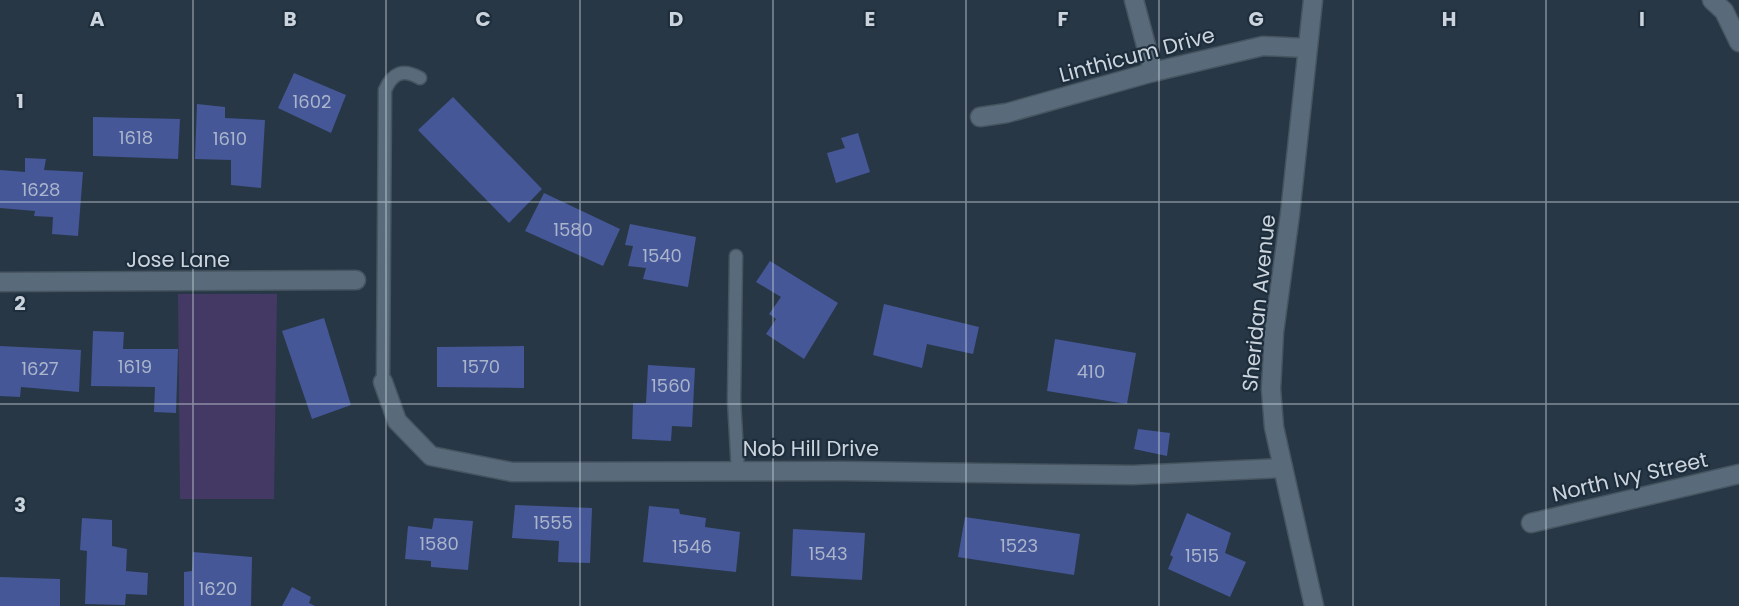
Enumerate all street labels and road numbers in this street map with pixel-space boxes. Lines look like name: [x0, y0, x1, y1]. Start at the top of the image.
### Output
street label: Linthicum Drive: [1056, 20, 1218, 89]
street label: Sheridan Avenue: [1235, 213, 1282, 393]
street label: Jose Lane: [126, 245, 230, 274]
street label: Nob Hill Drive: [743, 434, 879, 463]
street label: North Ivy Street: [1549, 445, 1710, 508]

